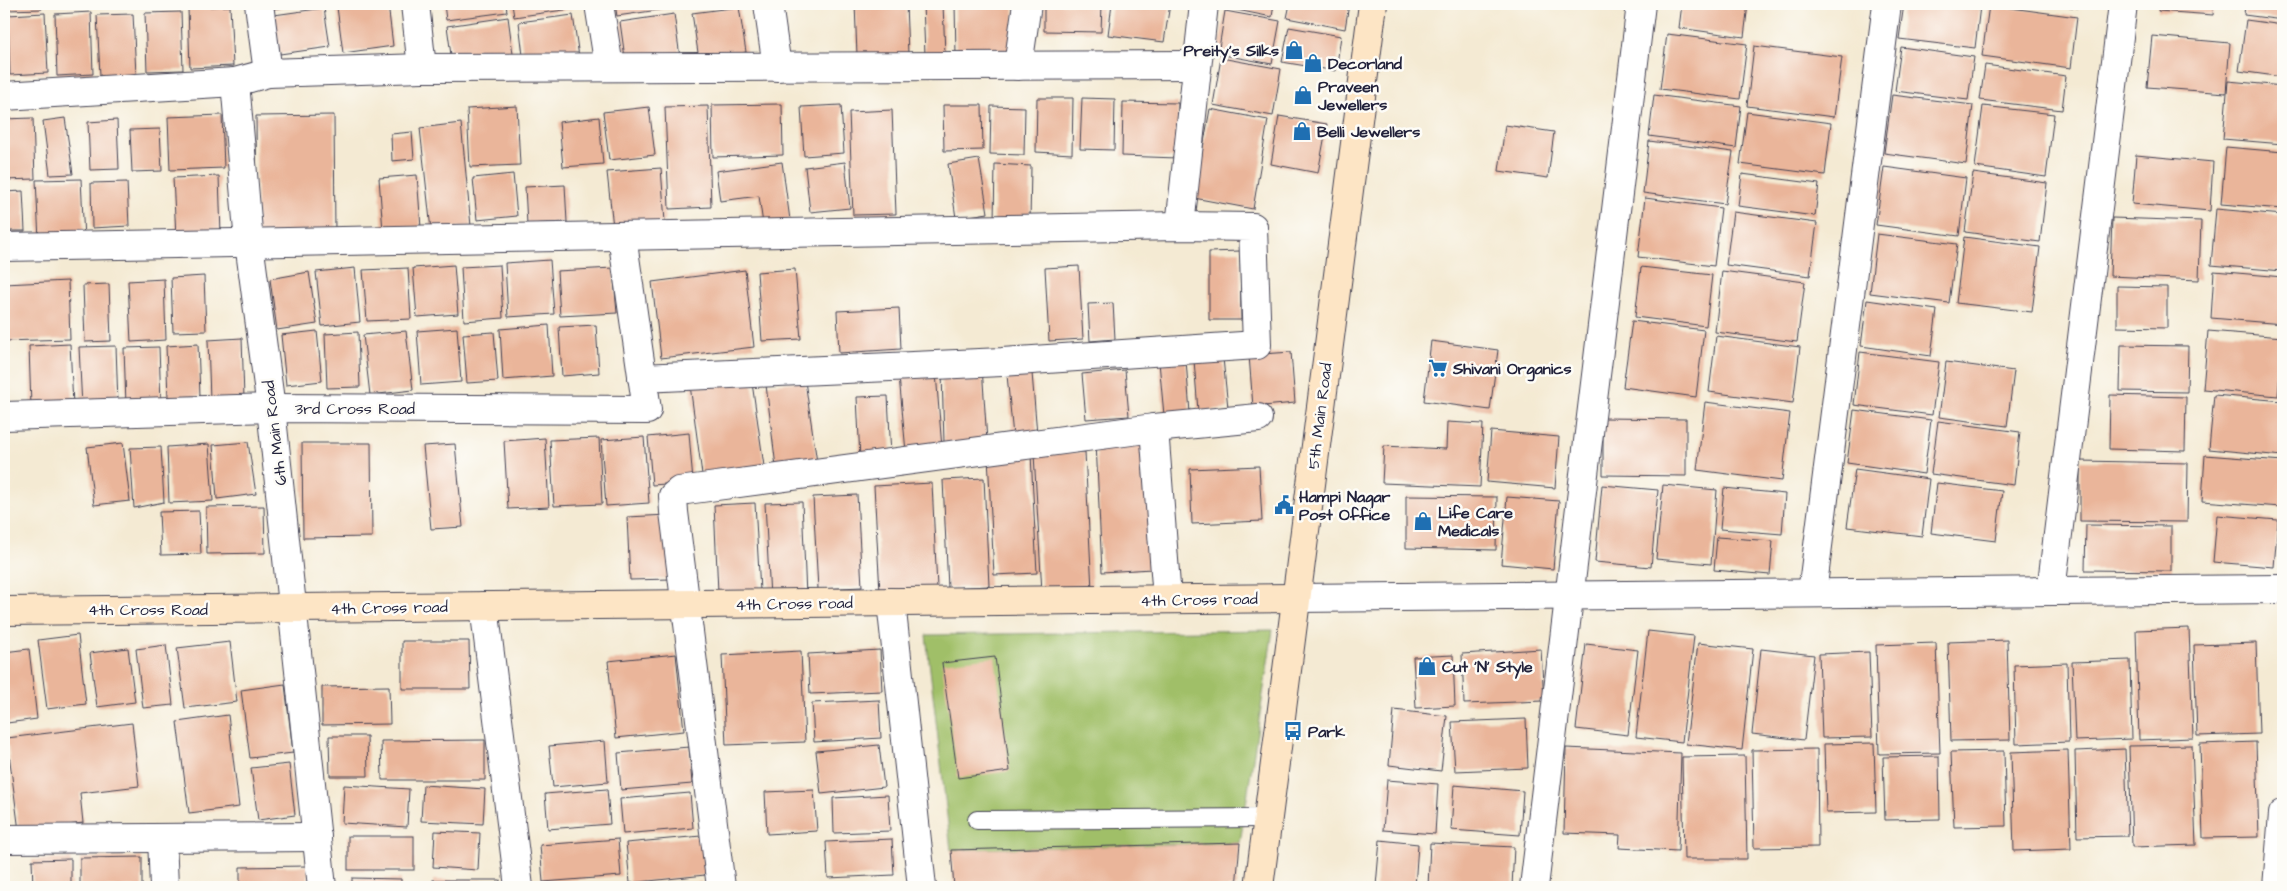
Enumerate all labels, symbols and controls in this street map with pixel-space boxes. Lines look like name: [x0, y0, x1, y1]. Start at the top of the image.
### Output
shop icon: Preity's Silks: [1283, 39, 1305, 61]
place label: Preity's Silks: [1184, 40, 1279, 63]
shop icon: Decorland: [1302, 52, 1324, 74]
place label: Decorland: [1328, 53, 1403, 75]
place label: Praveen Jewellers: [1317, 76, 1387, 116]
shop icon: Praveen Jewellers: [1292, 84, 1314, 106]
shop icon: Belli Jewellers: [1291, 120, 1313, 142]
place label: Belli Jewellers: [1317, 121, 1420, 143]
supermarket icon: Shivani Organics: [1427, 357, 1449, 379]
place label: Shivani Organics: [1452, 358, 1571, 382]
street label: 5th Main Road: [1303, 362, 1337, 471]
street label: 6th Main Road: [258, 379, 292, 487]
street label: 3rd Cross Road: [295, 398, 415, 420]
place label: Hampi Nagar Post Office: [1299, 486, 1391, 526]
public building icon: Hampi Nagar Post Office: [1273, 494, 1295, 516]
place label: Life Care Medicals: [1438, 502, 1513, 542]
shop icon: Life Care Medicals: [1412, 510, 1434, 532]
street label: 4th Cross road: [1140, 588, 1258, 612]
street label: 4th Cross road: [735, 592, 853, 616]
street label: 4th Cross road: [330, 596, 448, 620]
street label: 4th Cross Road: [88, 599, 208, 621]
shop icon: Cut 'N' Style: [1416, 655, 1438, 677]
place label: Cut 'N' Style: [1442, 656, 1533, 679]
bus stop icon: Park: [1282, 720, 1304, 742]
place label: Park: [1308, 721, 1345, 743]

